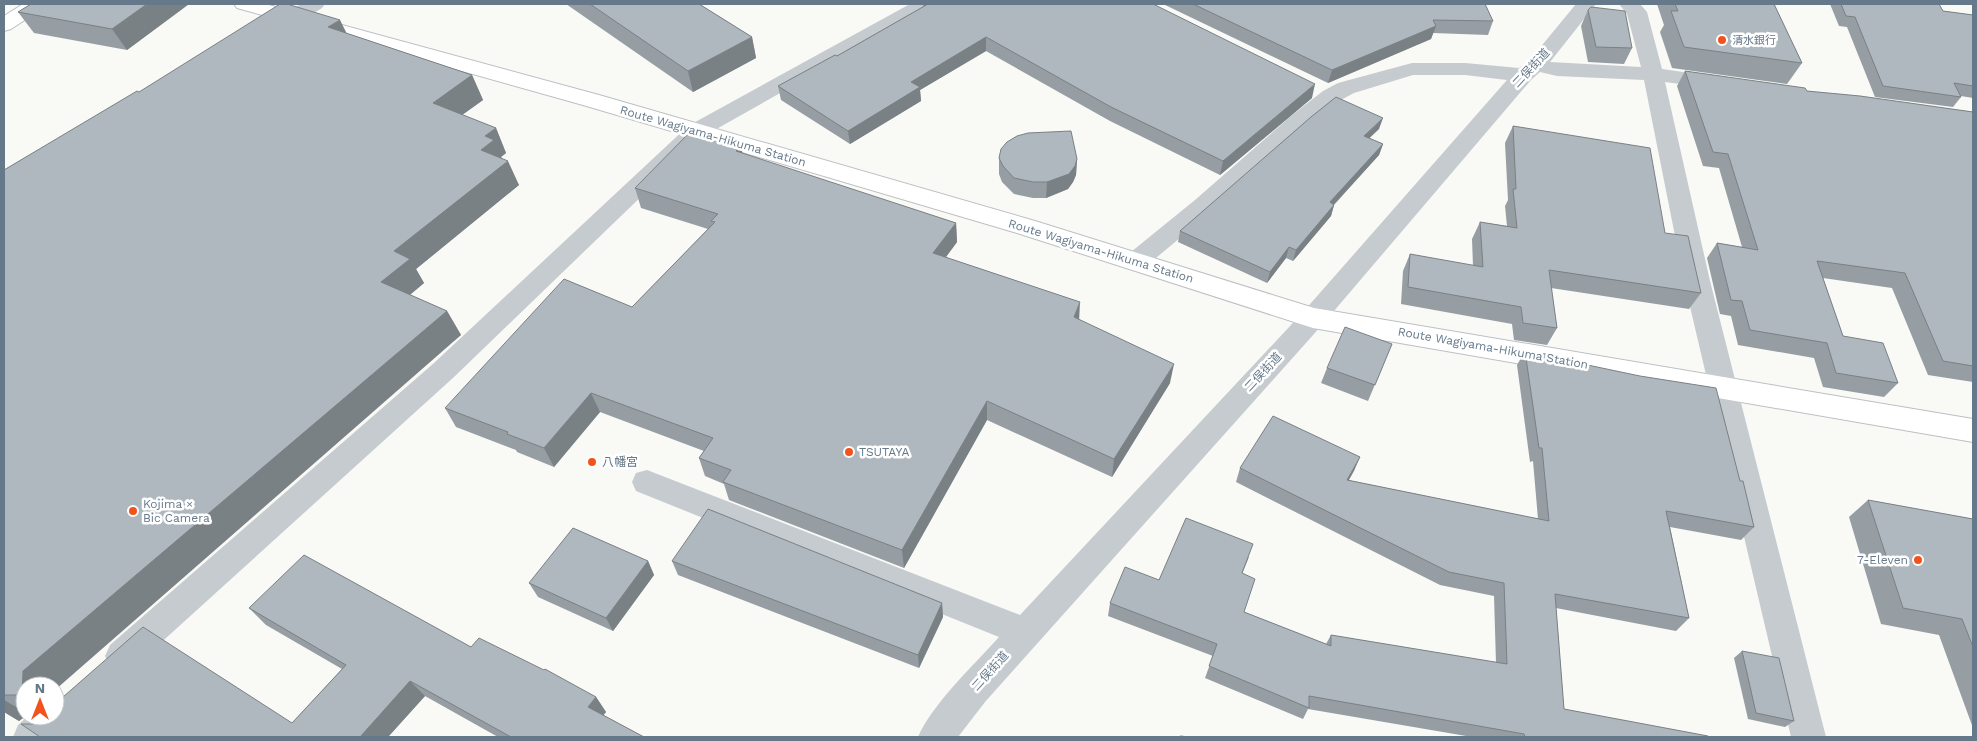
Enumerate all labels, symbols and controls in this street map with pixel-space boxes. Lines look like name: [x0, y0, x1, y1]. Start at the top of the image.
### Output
marker: 清水銀行: [1716, 34, 1728, 46]
place label: 清水銀行: [1732, 34, 1776, 47]
street label: 二俣街道: [1510, 46, 1552, 90]
street label: Route Wagiyama-Hikuma Station: [618, 103, 808, 169]
street label: Route Wagiyama-Hikuma Station: [1007, 216, 1195, 286]
street label: Route Wagiyama-Hikuma Station: [1397, 324, 1589, 372]
street label: 二俣街道: [1242, 350, 1284, 394]
place label: TSUTAYA: [859, 445, 909, 459]
marker: TSUTAYA: [843, 446, 855, 458]
place label: 八幡宮: [602, 455, 638, 469]
marker: 八幡宮: [586, 456, 598, 468]
place label: Kojima × Bic Camera: [143, 497, 210, 525]
marker: Kojima × Bic Camera: [127, 505, 139, 517]
place label: 7-Eleven: [1857, 553, 1908, 567]
marker: 7-Eleven: [1912, 554, 1924, 566]
street label: 二俣街道: [969, 648, 1011, 694]
north arrow: [15, 676, 65, 726]
text: N: [35, 680, 45, 696]

